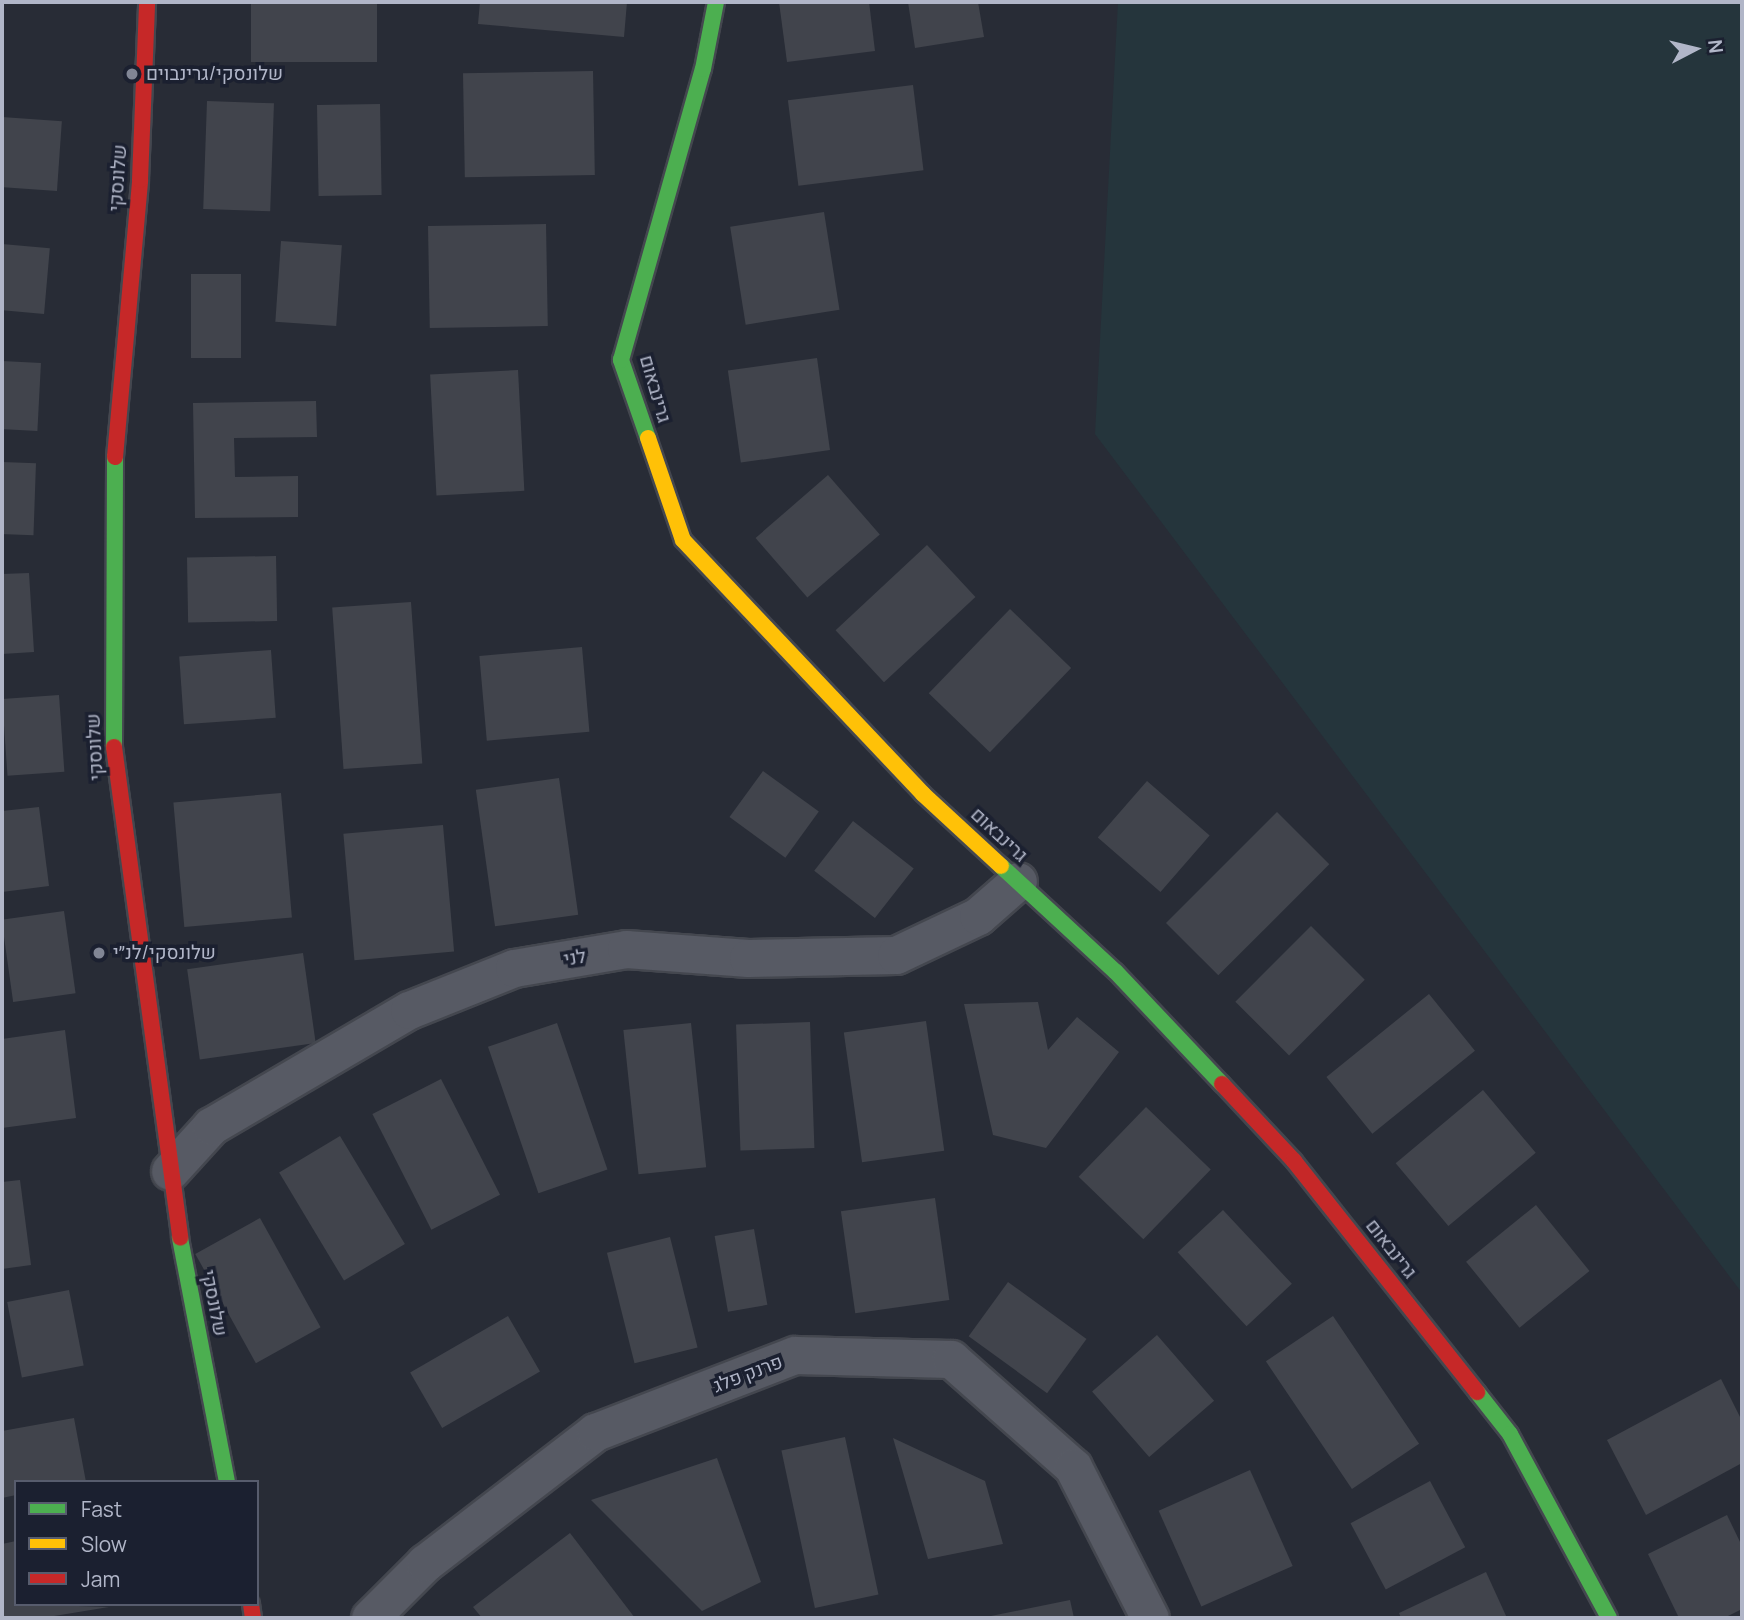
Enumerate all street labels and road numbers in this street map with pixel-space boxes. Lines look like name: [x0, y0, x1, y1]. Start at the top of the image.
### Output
street label: שלונסקי: [104, 144, 132, 212]
street label: גרינבאום: [635, 353, 675, 425]
street label: שלונסקי: [82, 713, 108, 781]
street label: גרינבאום: [966, 803, 1032, 867]
street label: לני: [562, 945, 588, 971]
street label: גרינבאום: [1361, 1215, 1421, 1283]
street label: שלונסקי: [196, 1268, 232, 1338]
street label: פרנק פלג: [710, 1350, 786, 1398]

